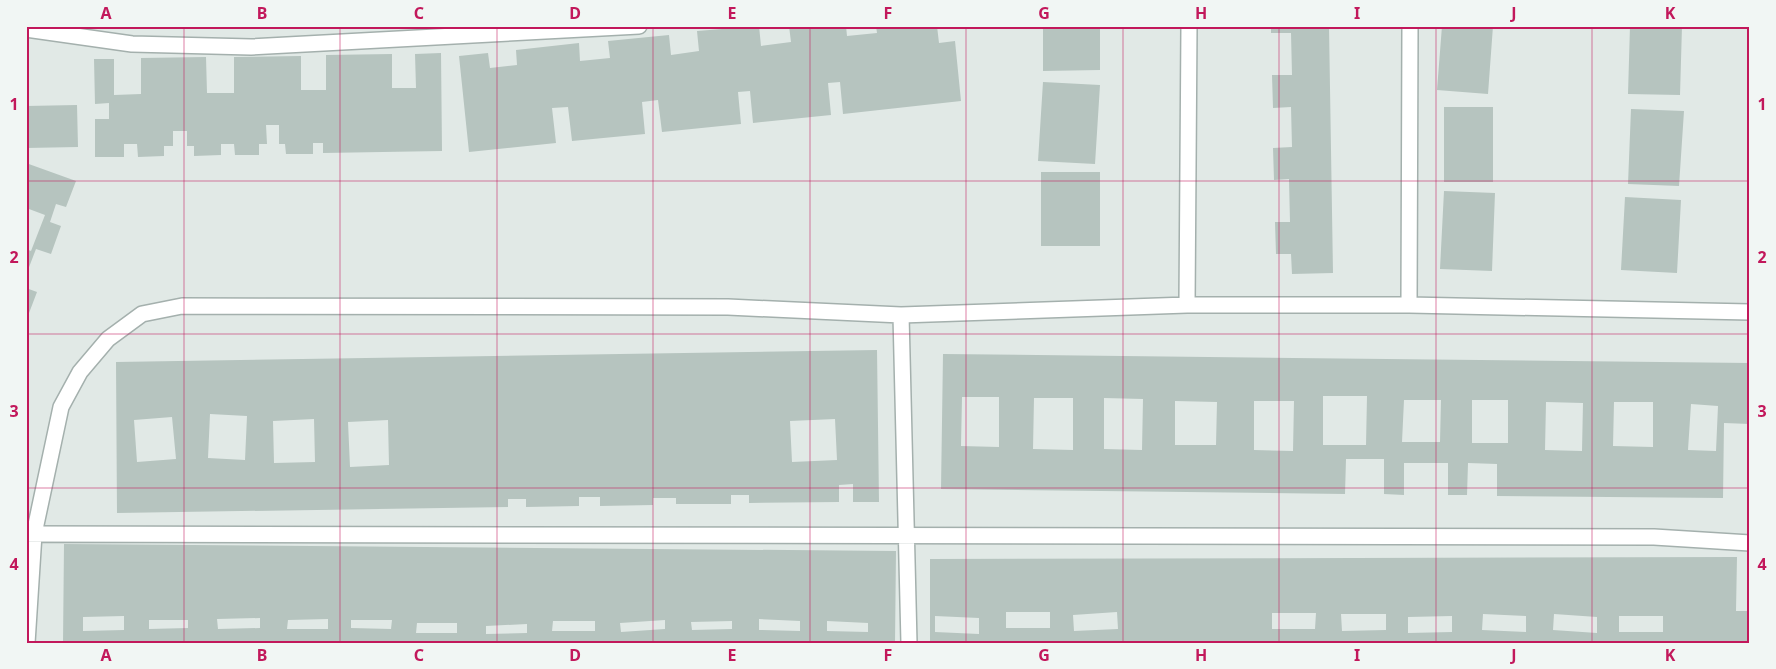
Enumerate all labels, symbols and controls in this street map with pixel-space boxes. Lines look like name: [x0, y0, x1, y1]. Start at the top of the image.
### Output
text: A: [100, 2, 112, 24]
text: B: [257, 2, 267, 24]
text: C: [414, 2, 424, 24]
text: D: [569, 2, 581, 24]
text: E: [728, 2, 737, 24]
text: F: [884, 2, 892, 24]
text: G: [1038, 2, 1050, 24]
text: H: [1195, 2, 1207, 24]
text: I: [1354, 2, 1360, 24]
text: J: [1509, 2, 1517, 24]
text: K: [1665, 2, 1676, 24]
text: 1: [9, 93, 19, 115]
text: 1: [1757, 93, 1767, 115]
text: 2: [9, 246, 19, 268]
text: 2: [1757, 246, 1767, 268]
text: 3: [9, 400, 19, 422]
text: 3: [1757, 400, 1767, 422]
text: 4: [9, 553, 19, 575]
text: 4: [1757, 553, 1767, 575]
text: A: [100, 644, 112, 666]
text: B: [257, 644, 267, 666]
text: C: [414, 644, 424, 666]
text: D: [569, 644, 581, 666]
text: E: [728, 644, 737, 666]
text: F: [884, 644, 892, 666]
text: G: [1038, 644, 1050, 666]
text: H: [1195, 644, 1207, 666]
text: I: [1354, 644, 1360, 666]
text: J: [1509, 644, 1517, 666]
text: K: [1665, 644, 1676, 666]

